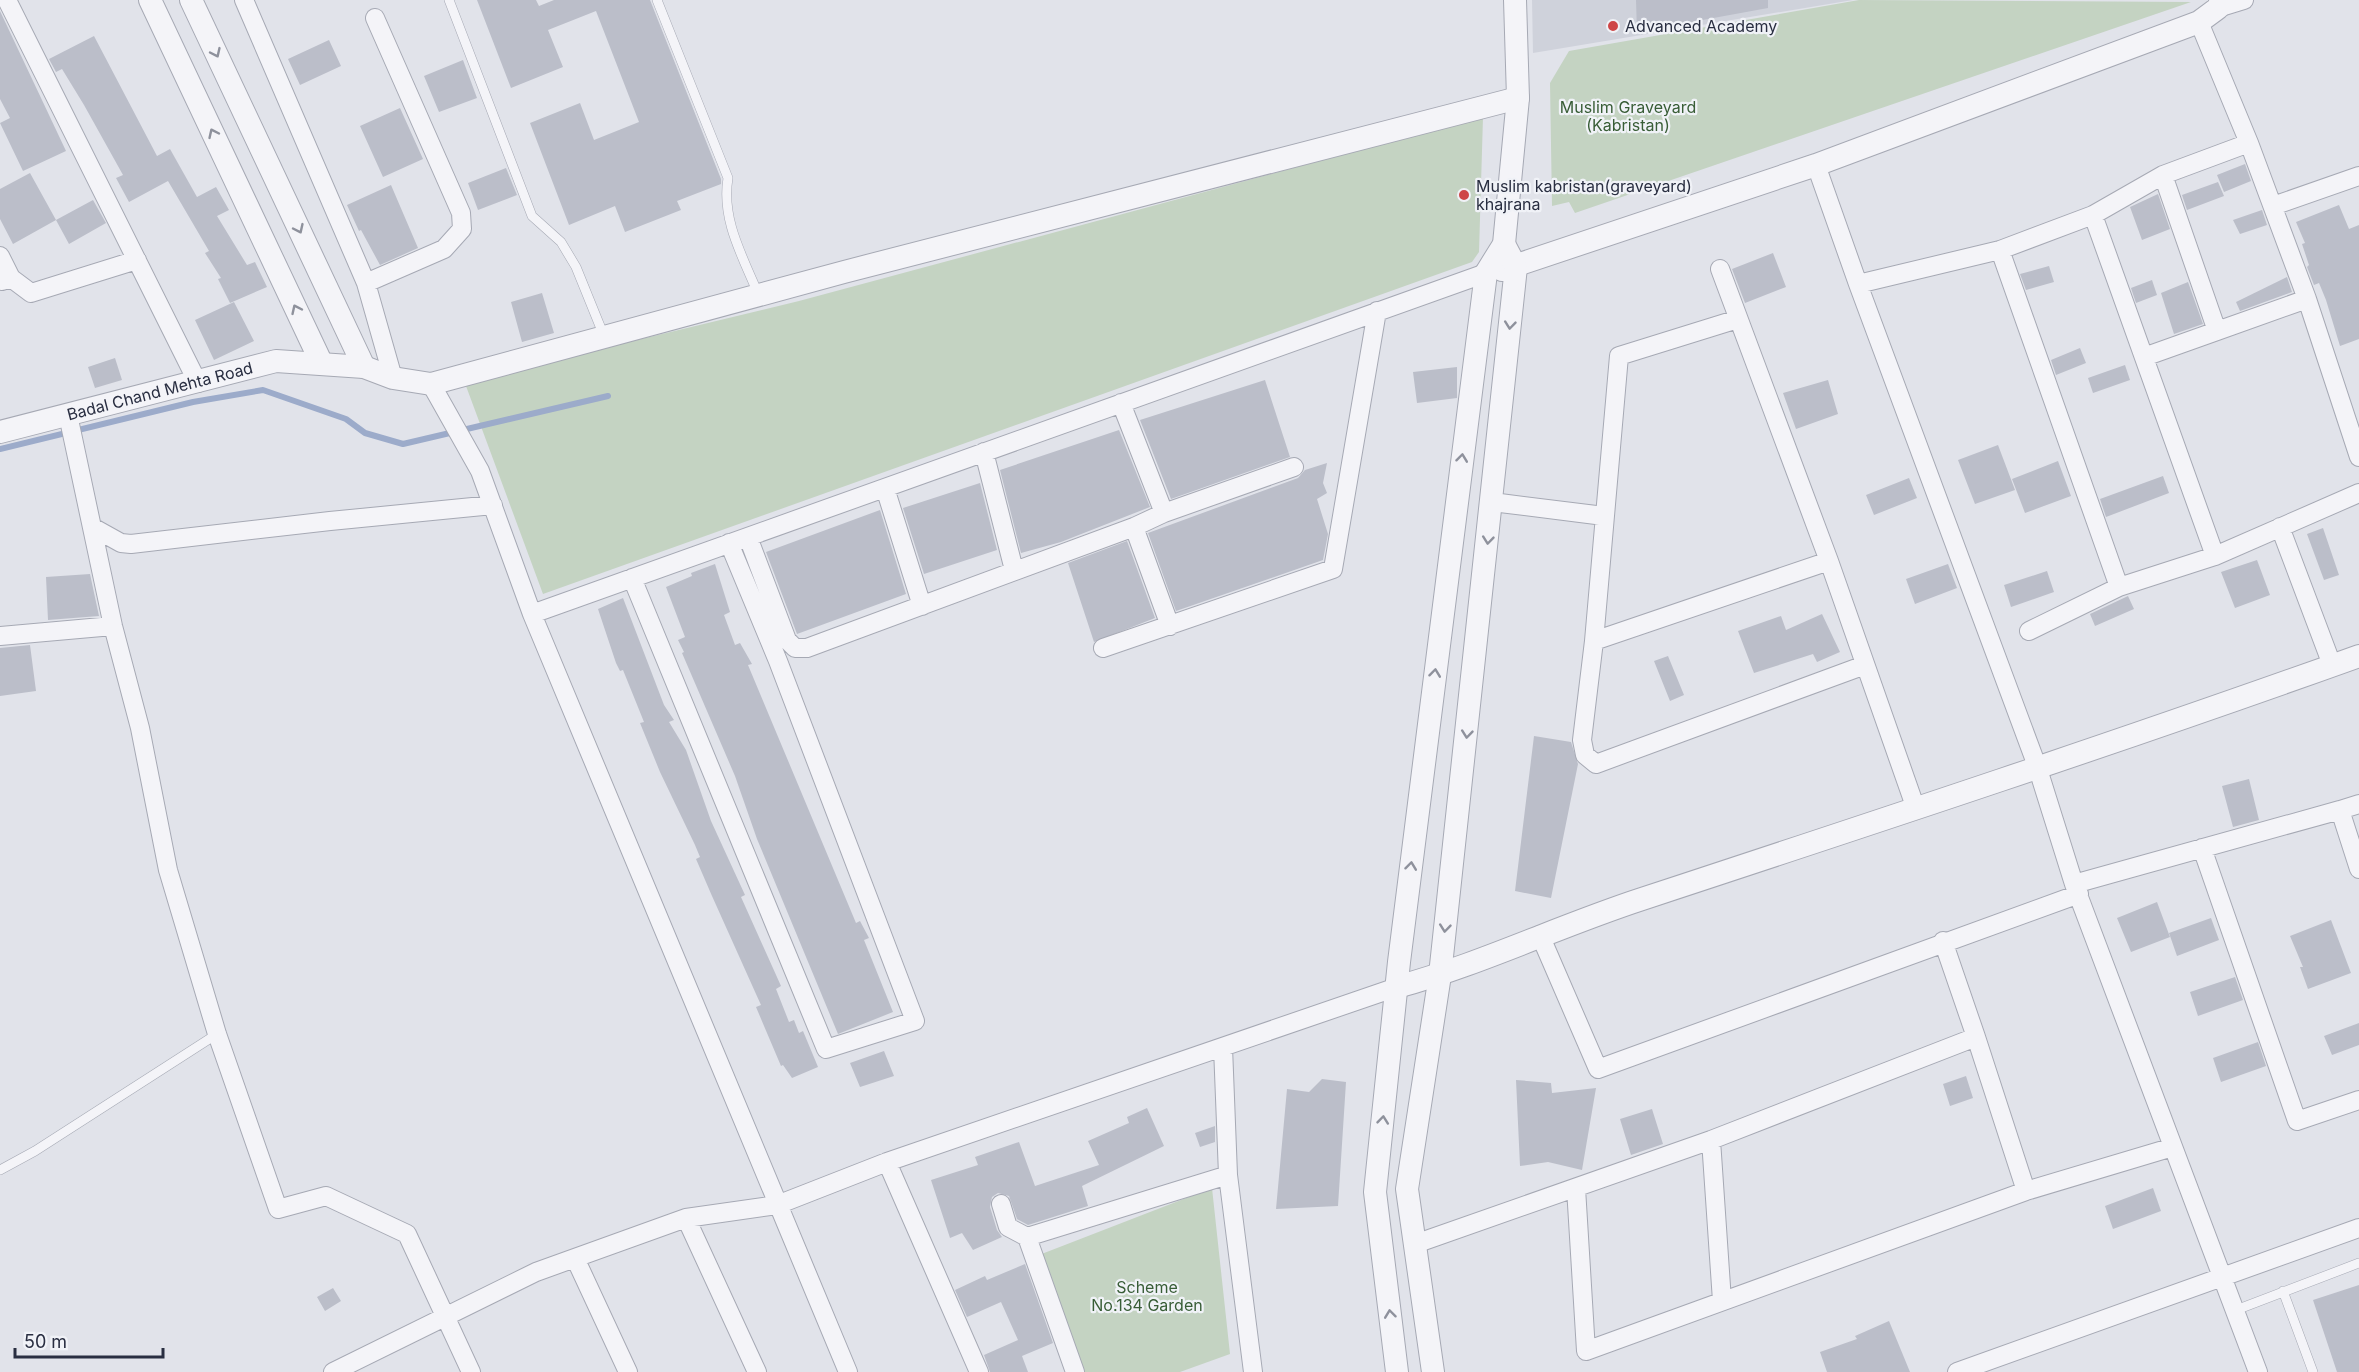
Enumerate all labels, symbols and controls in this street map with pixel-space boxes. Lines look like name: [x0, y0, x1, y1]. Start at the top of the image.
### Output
place label: Advanced Academy: [1625, 16, 1777, 36]
marker: Advanced Academy: [1606, 19, 1620, 33]
one-way arrow: [209, 46, 221, 57]
park label: Muslim Graveyard (Kabristan): [1560, 97, 1696, 135]
one-way arrow: [208, 129, 220, 140]
place label: Muslim kabristan(graveyard) khajrana: [1476, 176, 1692, 214]
marker: Muslim kabristan(graveyard) khajrana: [1457, 188, 1471, 202]
one-way arrow: [292, 223, 304, 234]
one-way arrow: [291, 305, 303, 316]
one-way arrow: [1504, 321, 1517, 330]
street label: Badal Chand Mehta Road: [65, 357, 255, 424]
one-way arrow: [1456, 454, 1468, 463]
one-way arrow: [1482, 536, 1495, 545]
one-way arrow: [1429, 668, 1441, 677]
one-way arrow: [1461, 730, 1473, 739]
one-way arrow: [1404, 862, 1417, 871]
one-way arrow: [1439, 923, 1452, 933]
one-way arrow: [1376, 1116, 1389, 1125]
park label: Scheme No.134 Garden: [1091, 1277, 1203, 1315]
one-way arrow: [1384, 1309, 1397, 1318]
scale bar: [15, 1321, 164, 1359]
text: 50 m: [24, 1331, 67, 1352]

